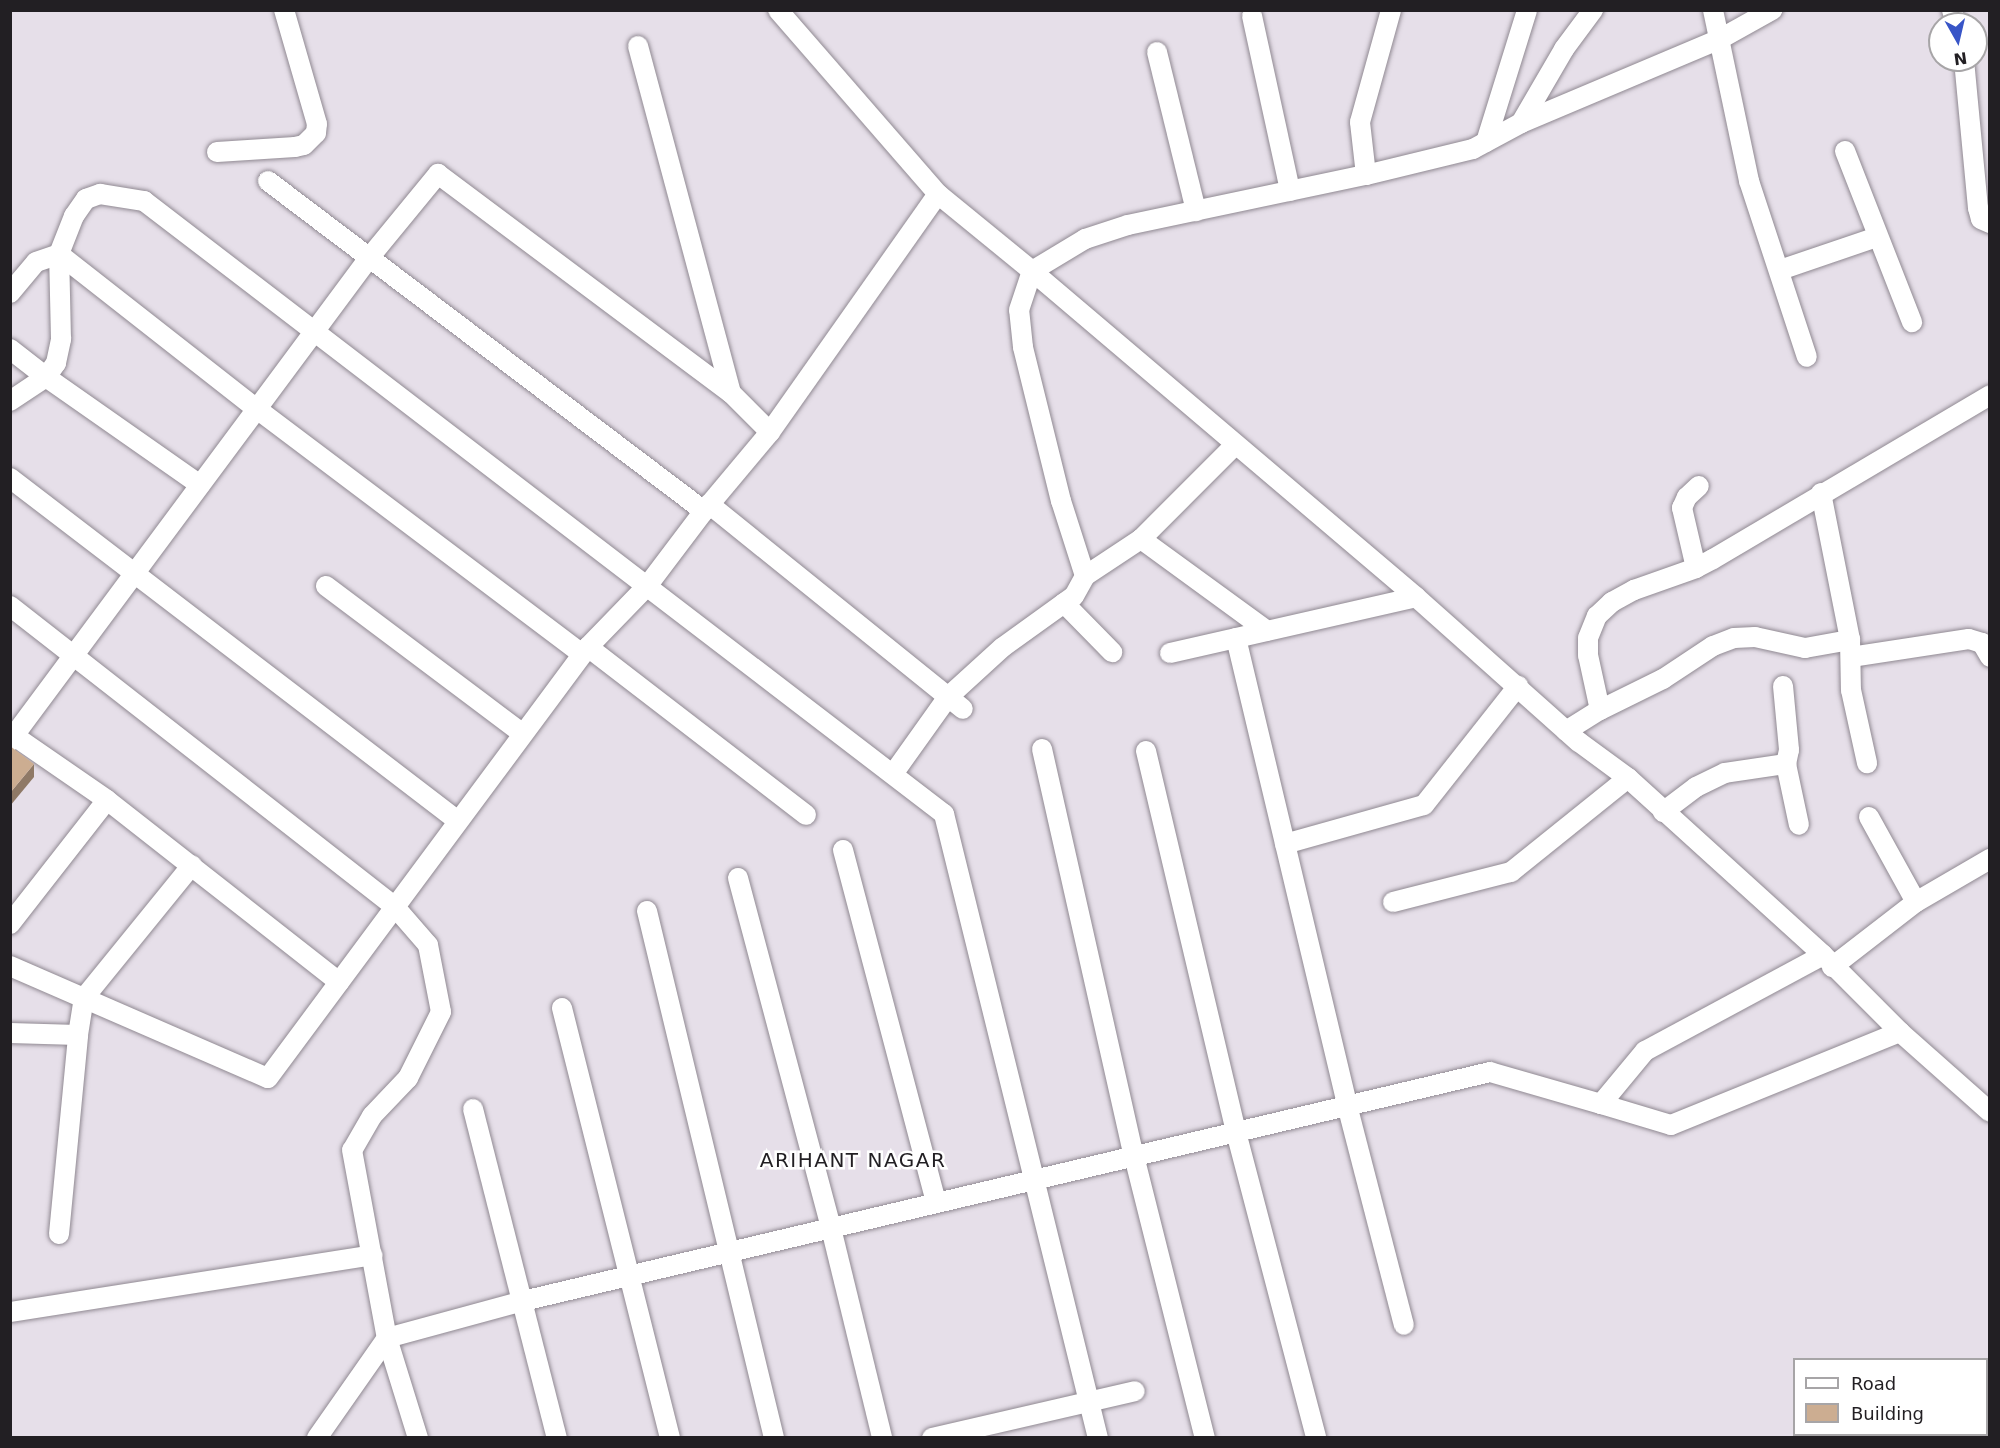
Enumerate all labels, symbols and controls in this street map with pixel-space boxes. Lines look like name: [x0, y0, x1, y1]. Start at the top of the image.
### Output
north arrow: [1928, 12, 1988, 72]
text: N: [1952, 48, 1968, 69]
district label: ARIHANT NAGAR: [760, 1148, 946, 1172]
legend: [1793, 1358, 1988, 1436]
text: Road: [1851, 1373, 1896, 1394]
text: Building: [1851, 1403, 1924, 1424]

